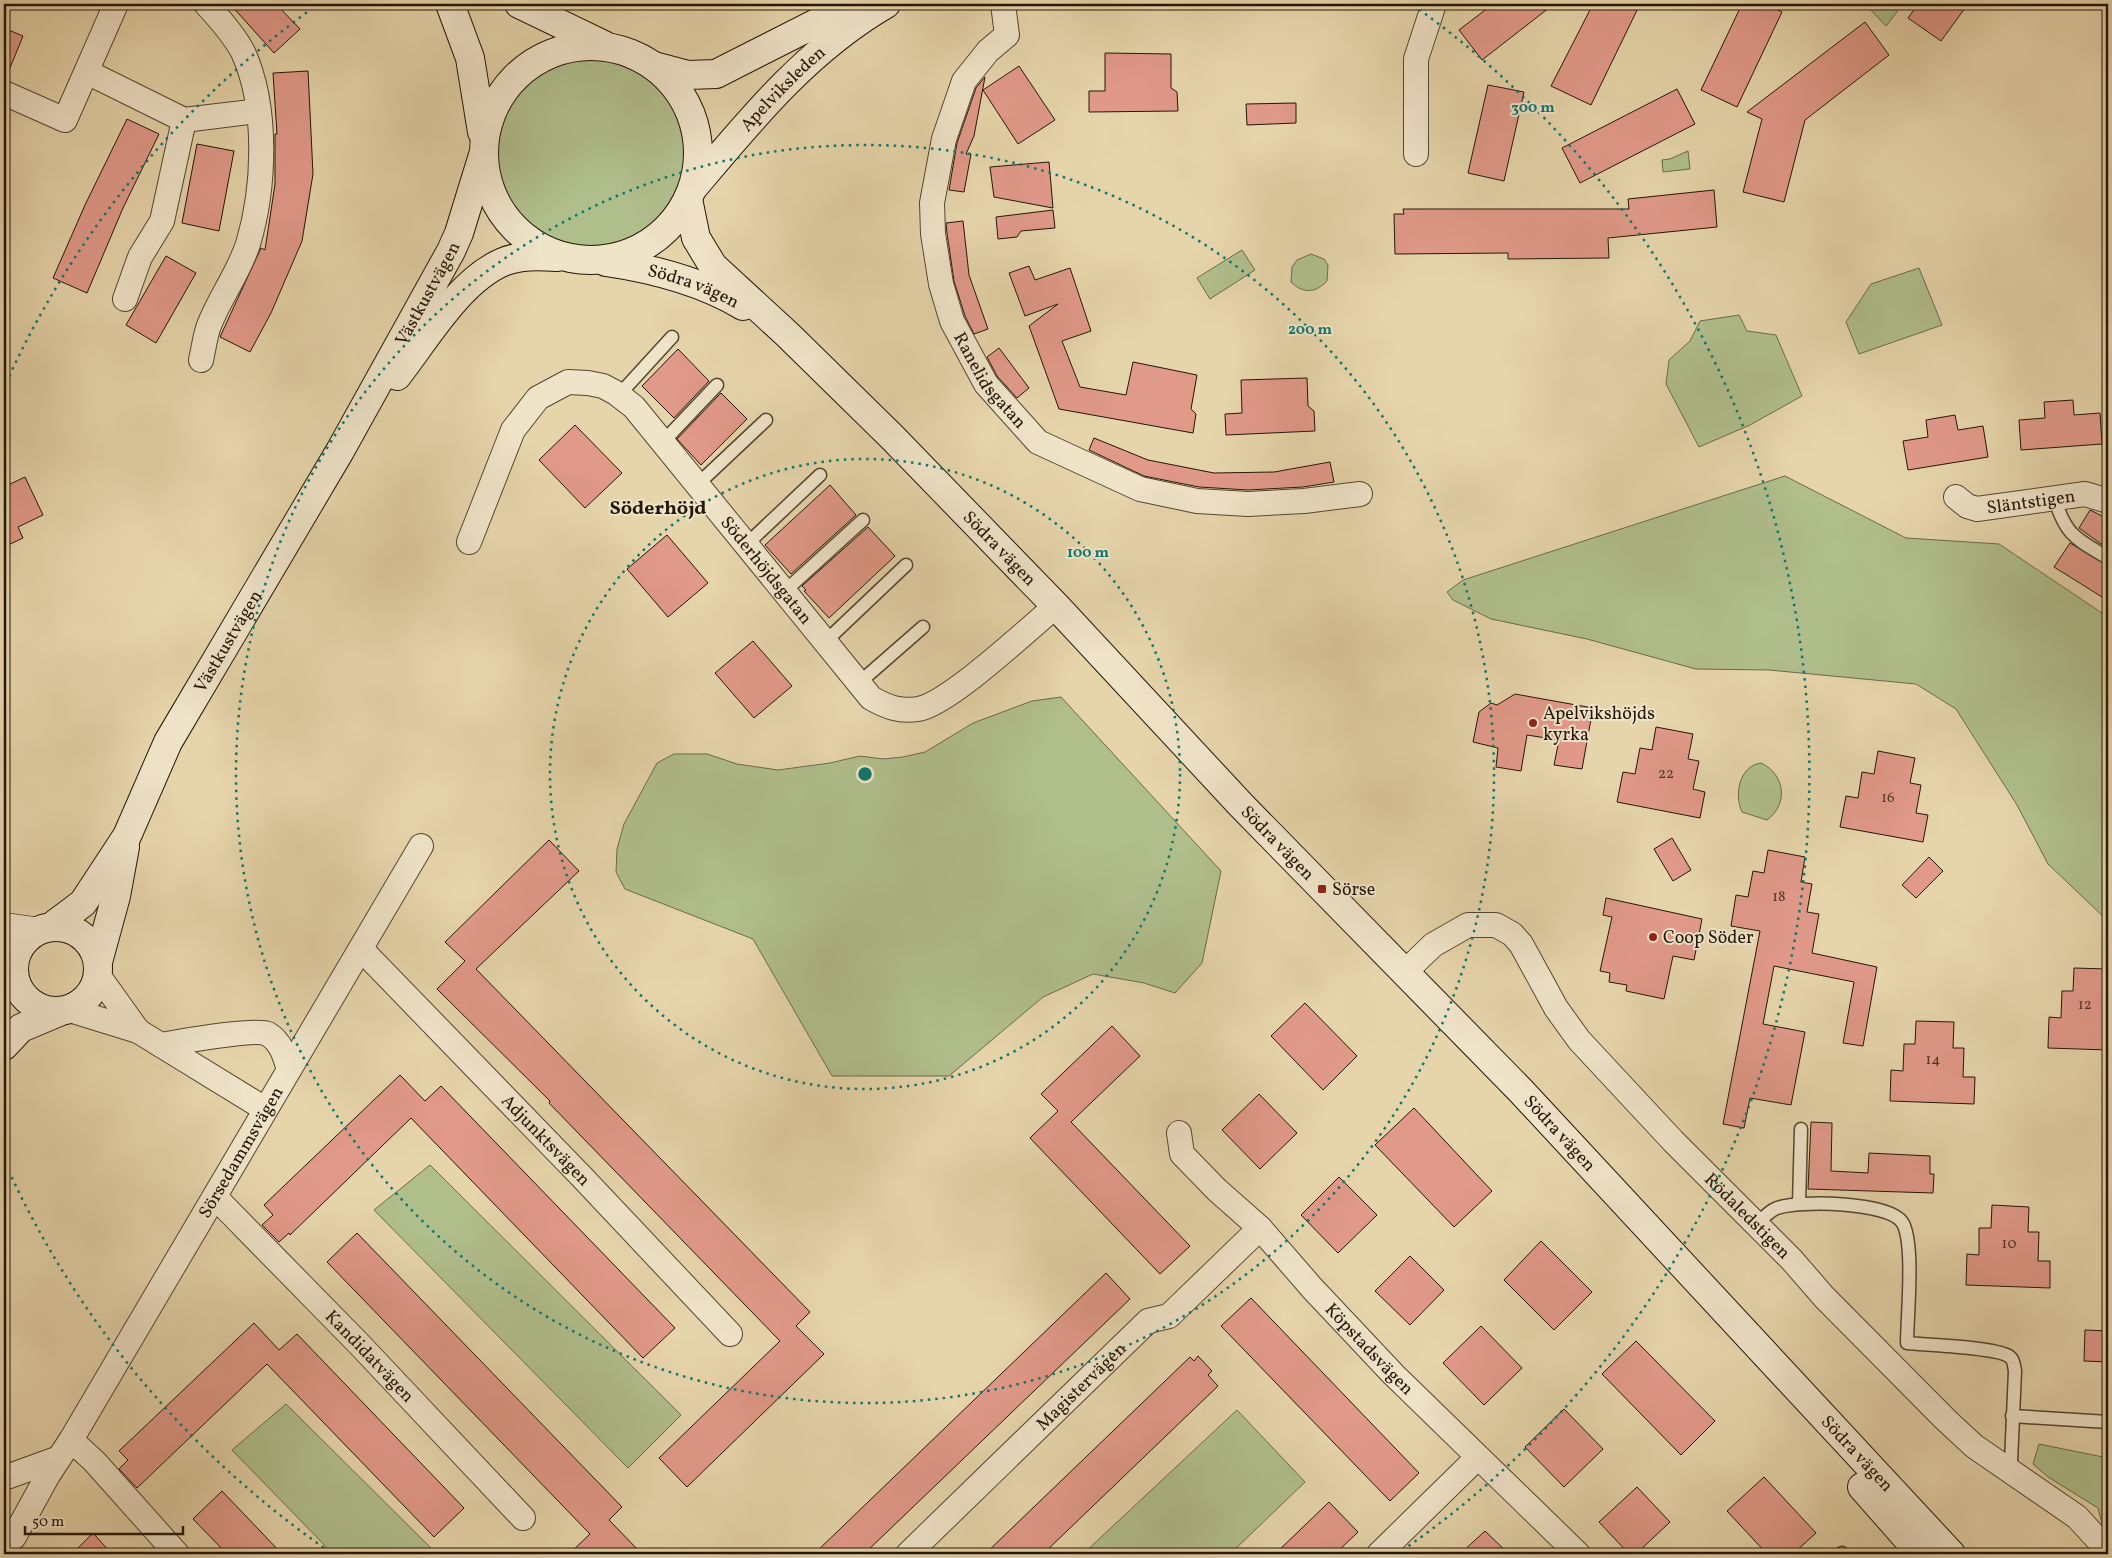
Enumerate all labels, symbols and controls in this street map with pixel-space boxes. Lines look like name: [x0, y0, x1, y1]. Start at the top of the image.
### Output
street label: Apelviksleden: [735, 41, 832, 138]
text: 300 m: [1511, 98, 1555, 119]
street label: Västkustvägen: [390, 238, 468, 351]
street label: Södra vägen: [645, 259, 744, 316]
text: 200 m: [1288, 320, 1332, 341]
street label: Ranelidsgatan: [946, 328, 1032, 435]
street label: Släntstigen: [1985, 484, 2077, 522]
district label: Söderhöjd: [609, 495, 707, 523]
street label: Södra vägen: [956, 506, 1041, 593]
street label: Söderhöjdsgatan: [714, 511, 817, 631]
text: 100 m: [1067, 543, 1110, 564]
street label: Västkustvägen: [189, 586, 269, 698]
place label: Apelvikshöjds kyrka: [1543, 702, 1655, 748]
marker: Apelvikshöjds kyrka: [1527, 717, 1539, 729]
house number: 22: [1658, 764, 1674, 785]
centre of rings: [856, 765, 874, 783]
house number: 16: [1881, 788, 1895, 809]
street label: Södra vägen: [1234, 801, 1320, 887]
place label: Sörse: [1332, 878, 1375, 903]
marker: Sörse: [1316, 883, 1328, 895]
house number: 18: [1772, 887, 1786, 908]
place label: Coop Söder: [1663, 926, 1754, 951]
marker: Coop Söder: [1647, 931, 1659, 943]
house number: 12: [2078, 995, 2092, 1016]
house number: 14: [1926, 1050, 1940, 1071]
street label: Sörsedammsvägen: [193, 1082, 291, 1223]
street label: Adjunktsvägen: [495, 1090, 596, 1193]
street label: Södra vägen: [1517, 1090, 1601, 1178]
street label: Rödaledstigen: [1698, 1168, 1796, 1266]
house number: 10: [2002, 1234, 2016, 1255]
street label: Köpstadsvägen: [1318, 1298, 1419, 1402]
street label: Kandidatvägen: [318, 1305, 419, 1409]
street label: Magistervägen: [1031, 1337, 1133, 1437]
street label: Södra vägen: [1814, 1411, 1898, 1498]
scale bar: [25, 1503, 182, 1535]
text: 50 m: [32, 1512, 64, 1533]

